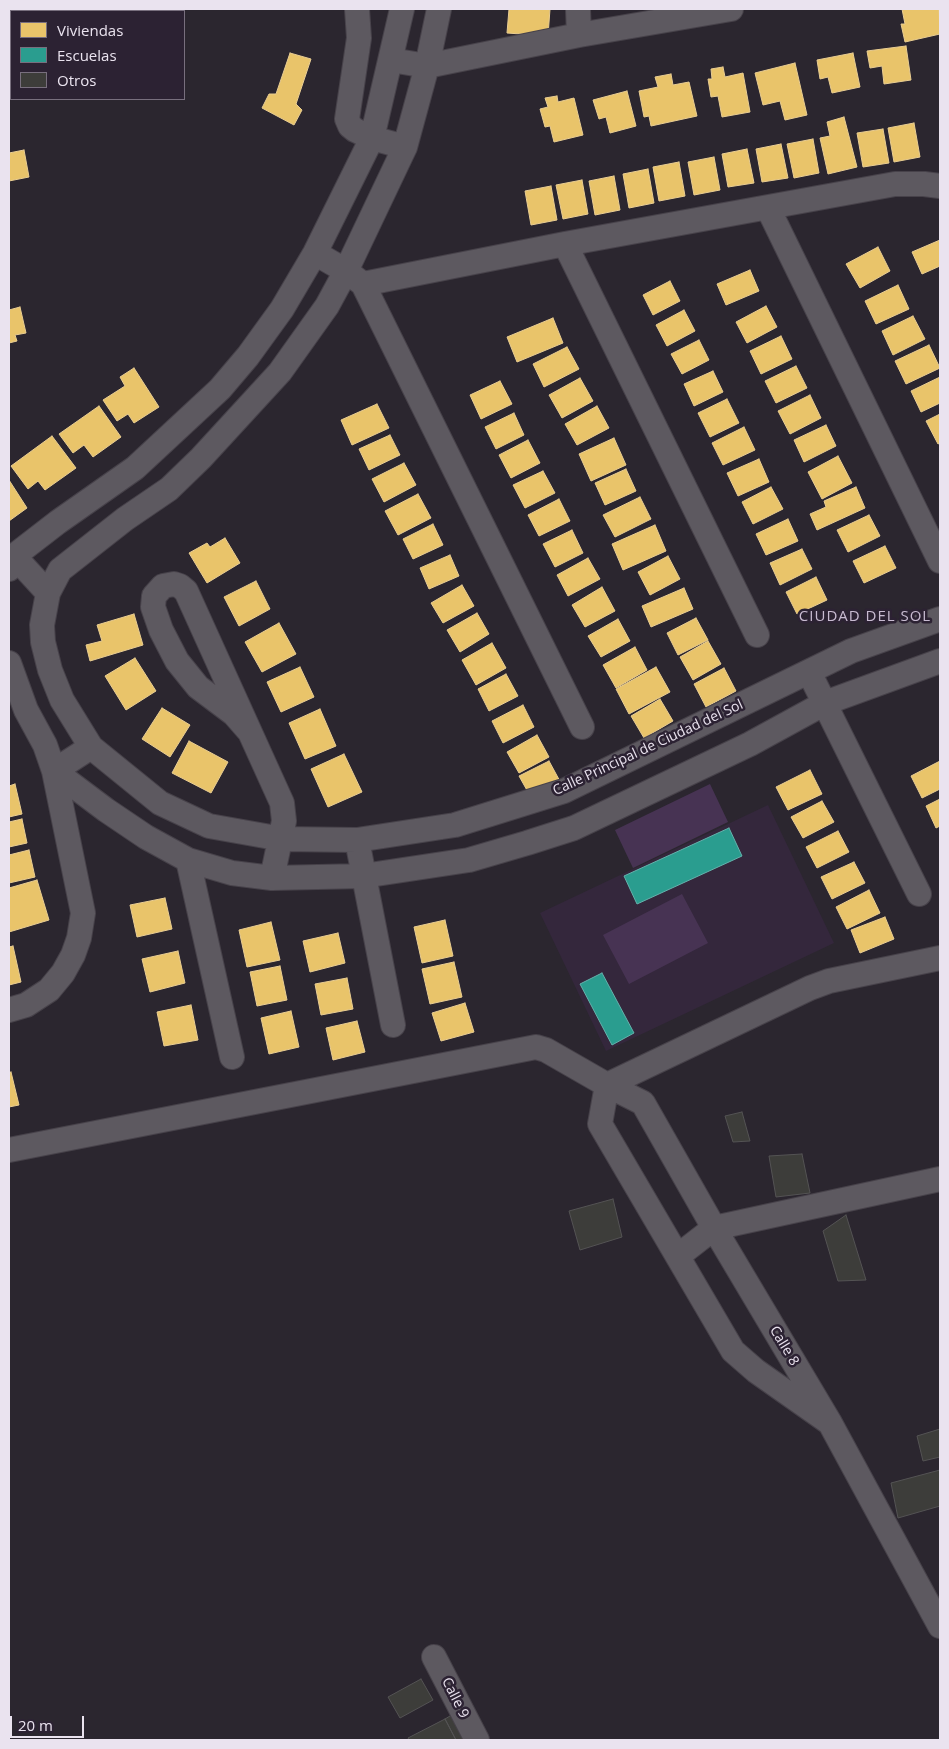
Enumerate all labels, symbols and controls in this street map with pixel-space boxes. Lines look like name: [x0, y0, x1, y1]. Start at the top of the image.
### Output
legend: [10, 10, 185, 100]
text: Viviendas: [57, 20, 123, 40]
text: Escuelas: [57, 45, 117, 65]
text: Otros: [57, 70, 96, 90]
district label: CIUDAD DEL SOL: [797, 608, 933, 626]
street label: Calle Principal de Ciudad del Sol: [550, 696, 746, 800]
street label: Calle 8: [766, 1323, 802, 1369]
street label: Calle 9: [438, 1675, 472, 1721]
scale bar: [12, 1706, 86, 1738]
text: 20 m: [18, 1715, 53, 1735]

